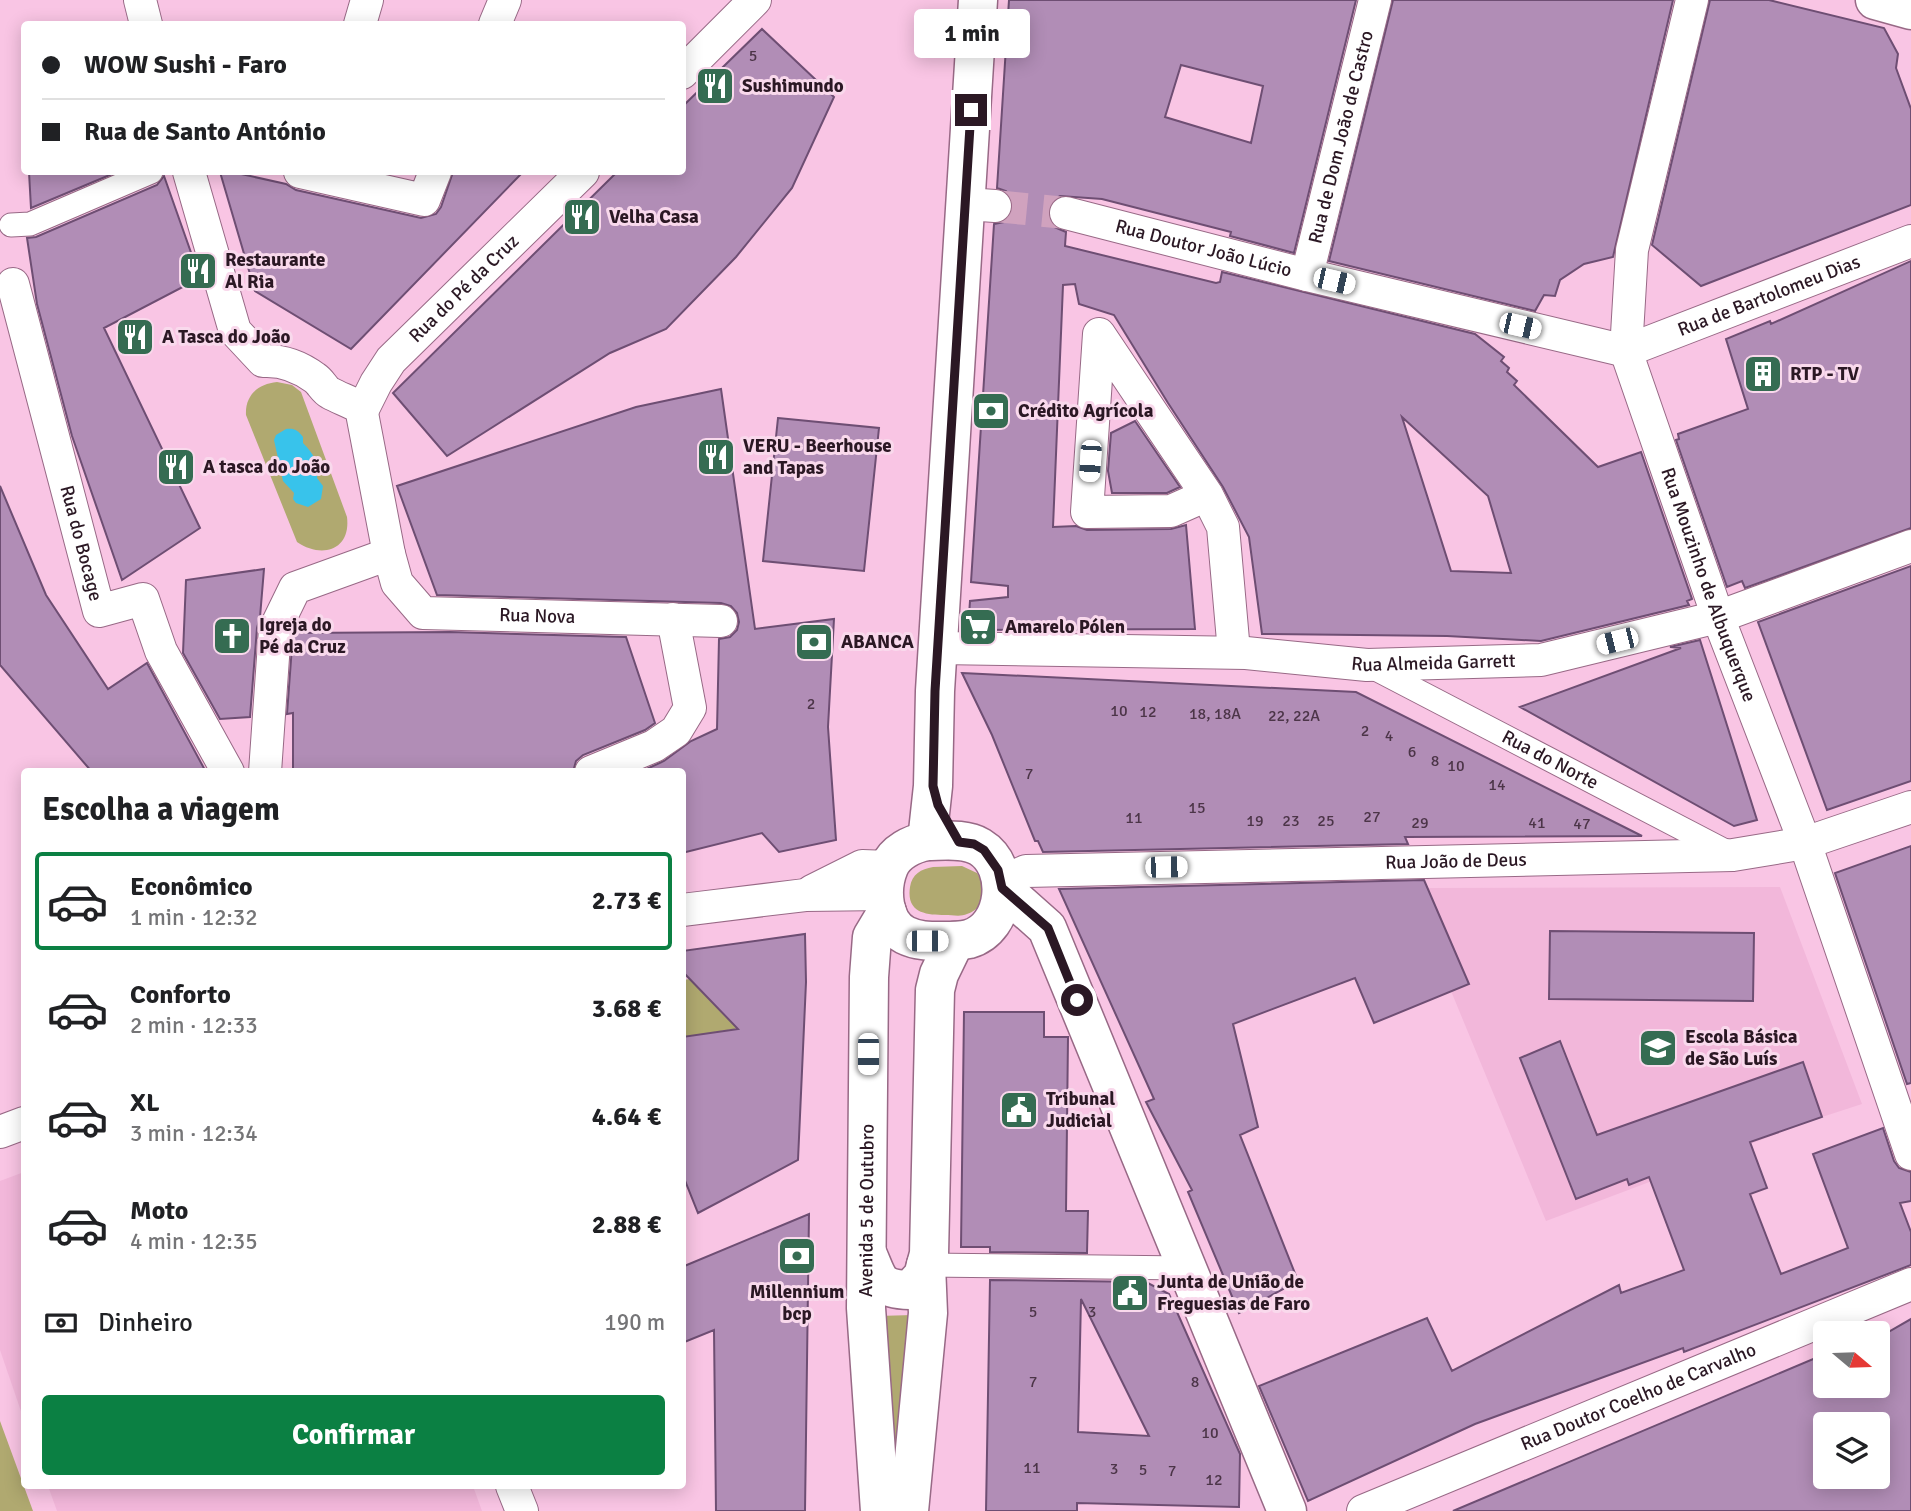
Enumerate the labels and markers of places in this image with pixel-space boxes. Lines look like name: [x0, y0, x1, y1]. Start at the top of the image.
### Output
restaurant icon: Sushimundo: [694, 65, 736, 107]
place label: Sushimundo: [742, 74, 844, 98]
restaurant icon: Velha Casa: [561, 196, 603, 238]
place label: Velha Casa: [609, 205, 699, 229]
place label: Restaurante Al Ria: [225, 248, 325, 294]
restaurant icon: Restaurante Al Ria: [177, 250, 219, 292]
restaurant icon: A Tasca do João: [114, 316, 156, 358]
place label: A Tasca do João: [162, 325, 291, 349]
building icon: RTP - TV: [1742, 353, 1784, 395]
place label: RTP - TV: [1790, 362, 1860, 386]
bank icon: Crédito Agrícola: [970, 390, 1012, 432]
place label: Crédito Agrícola: [1018, 399, 1154, 423]
place label: VERU - Beerhouse and Tapas: [743, 434, 892, 480]
restaurant icon: VERU - Beerhouse and Tapas: [695, 436, 737, 478]
restaurant icon: A tasca do João: [155, 446, 197, 488]
place label: A tasca do João: [203, 455, 330, 479]
supermarket icon: Amarelo Pólen: [957, 606, 999, 648]
place label: Igreja do Pé da Cruz: [259, 613, 346, 659]
church icon: Igreja do Pé da Cruz: [211, 615, 253, 657]
place label: Amarelo Pólen: [1005, 615, 1125, 639]
bank icon: ABANCA: [793, 621, 835, 663]
place label: ABANCA: [841, 630, 914, 654]
place label: Escola Básica de São Luís: [1685, 1025, 1798, 1071]
school or university icon: Escola Básica de São Luís: [1637, 1027, 1679, 1069]
place label: Tribunal Judicial: [1046, 1087, 1115, 1133]
public building icon: Tribunal Judicial: [998, 1089, 1040, 1131]
bank icon: Millennium bcp: [776, 1235, 818, 1277]
place label: Junta de União de Freguesias de Faro: [1157, 1270, 1310, 1316]
public building icon: Junta de União de Freguesias de Faro: [1109, 1272, 1151, 1314]
place label: Millennium bcp: [750, 1280, 844, 1326]

